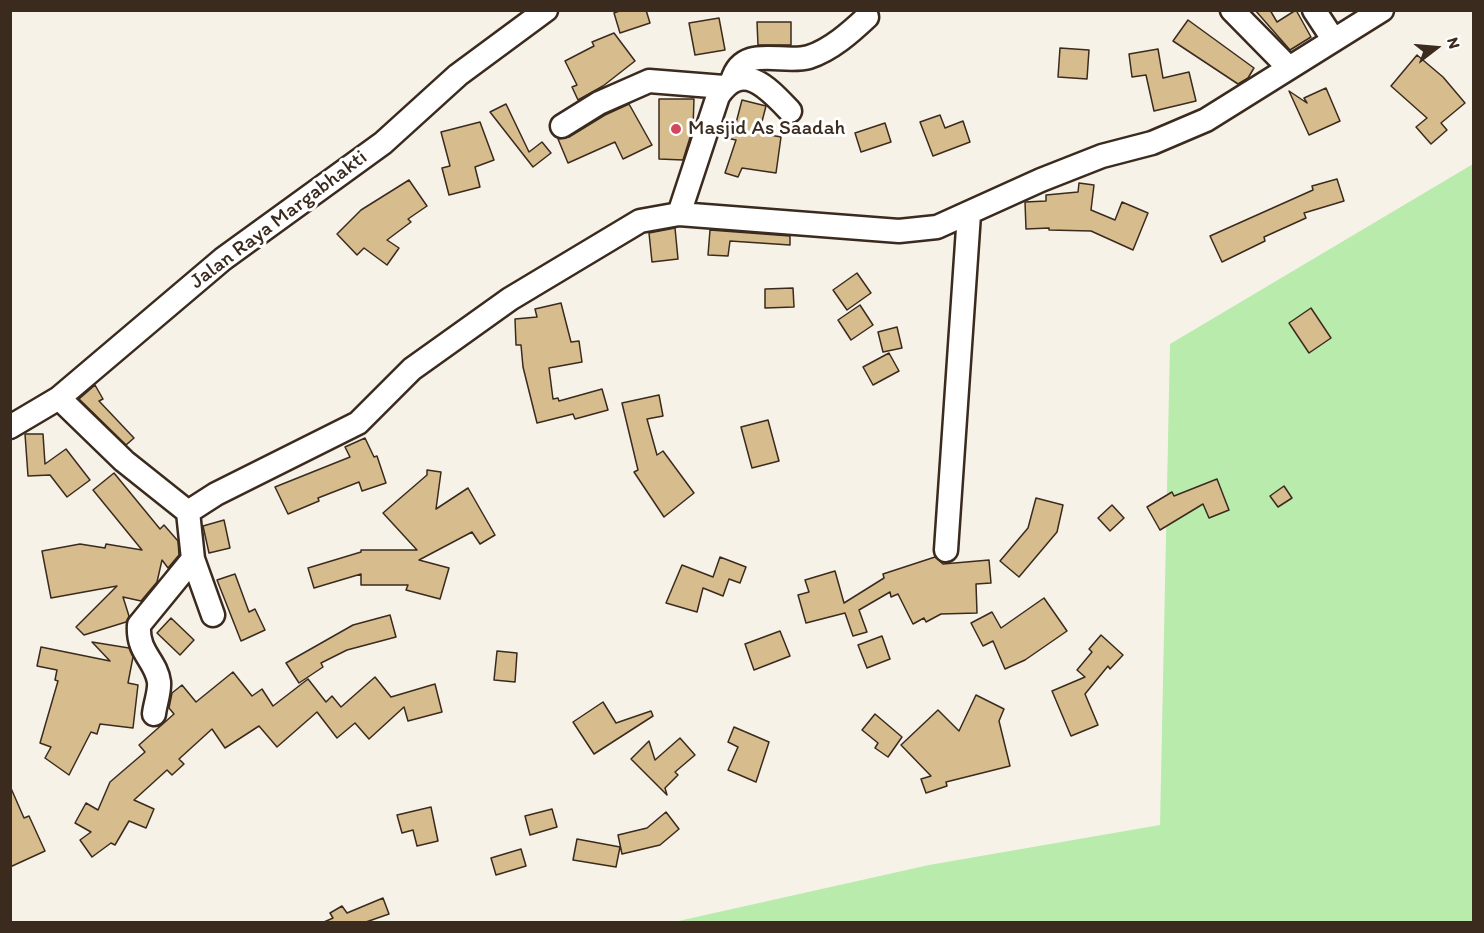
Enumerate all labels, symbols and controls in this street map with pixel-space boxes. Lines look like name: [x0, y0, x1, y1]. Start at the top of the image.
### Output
north arrow: [1406, 18, 1466, 78]
text: N: [1443, 35, 1464, 51]
place label: Masjid As Saadah: [688, 116, 845, 142]
marker: Masjid As Saadah: [669, 122, 683, 136]
street label: Jalan Raya Margabhakti: [185, 145, 373, 295]

